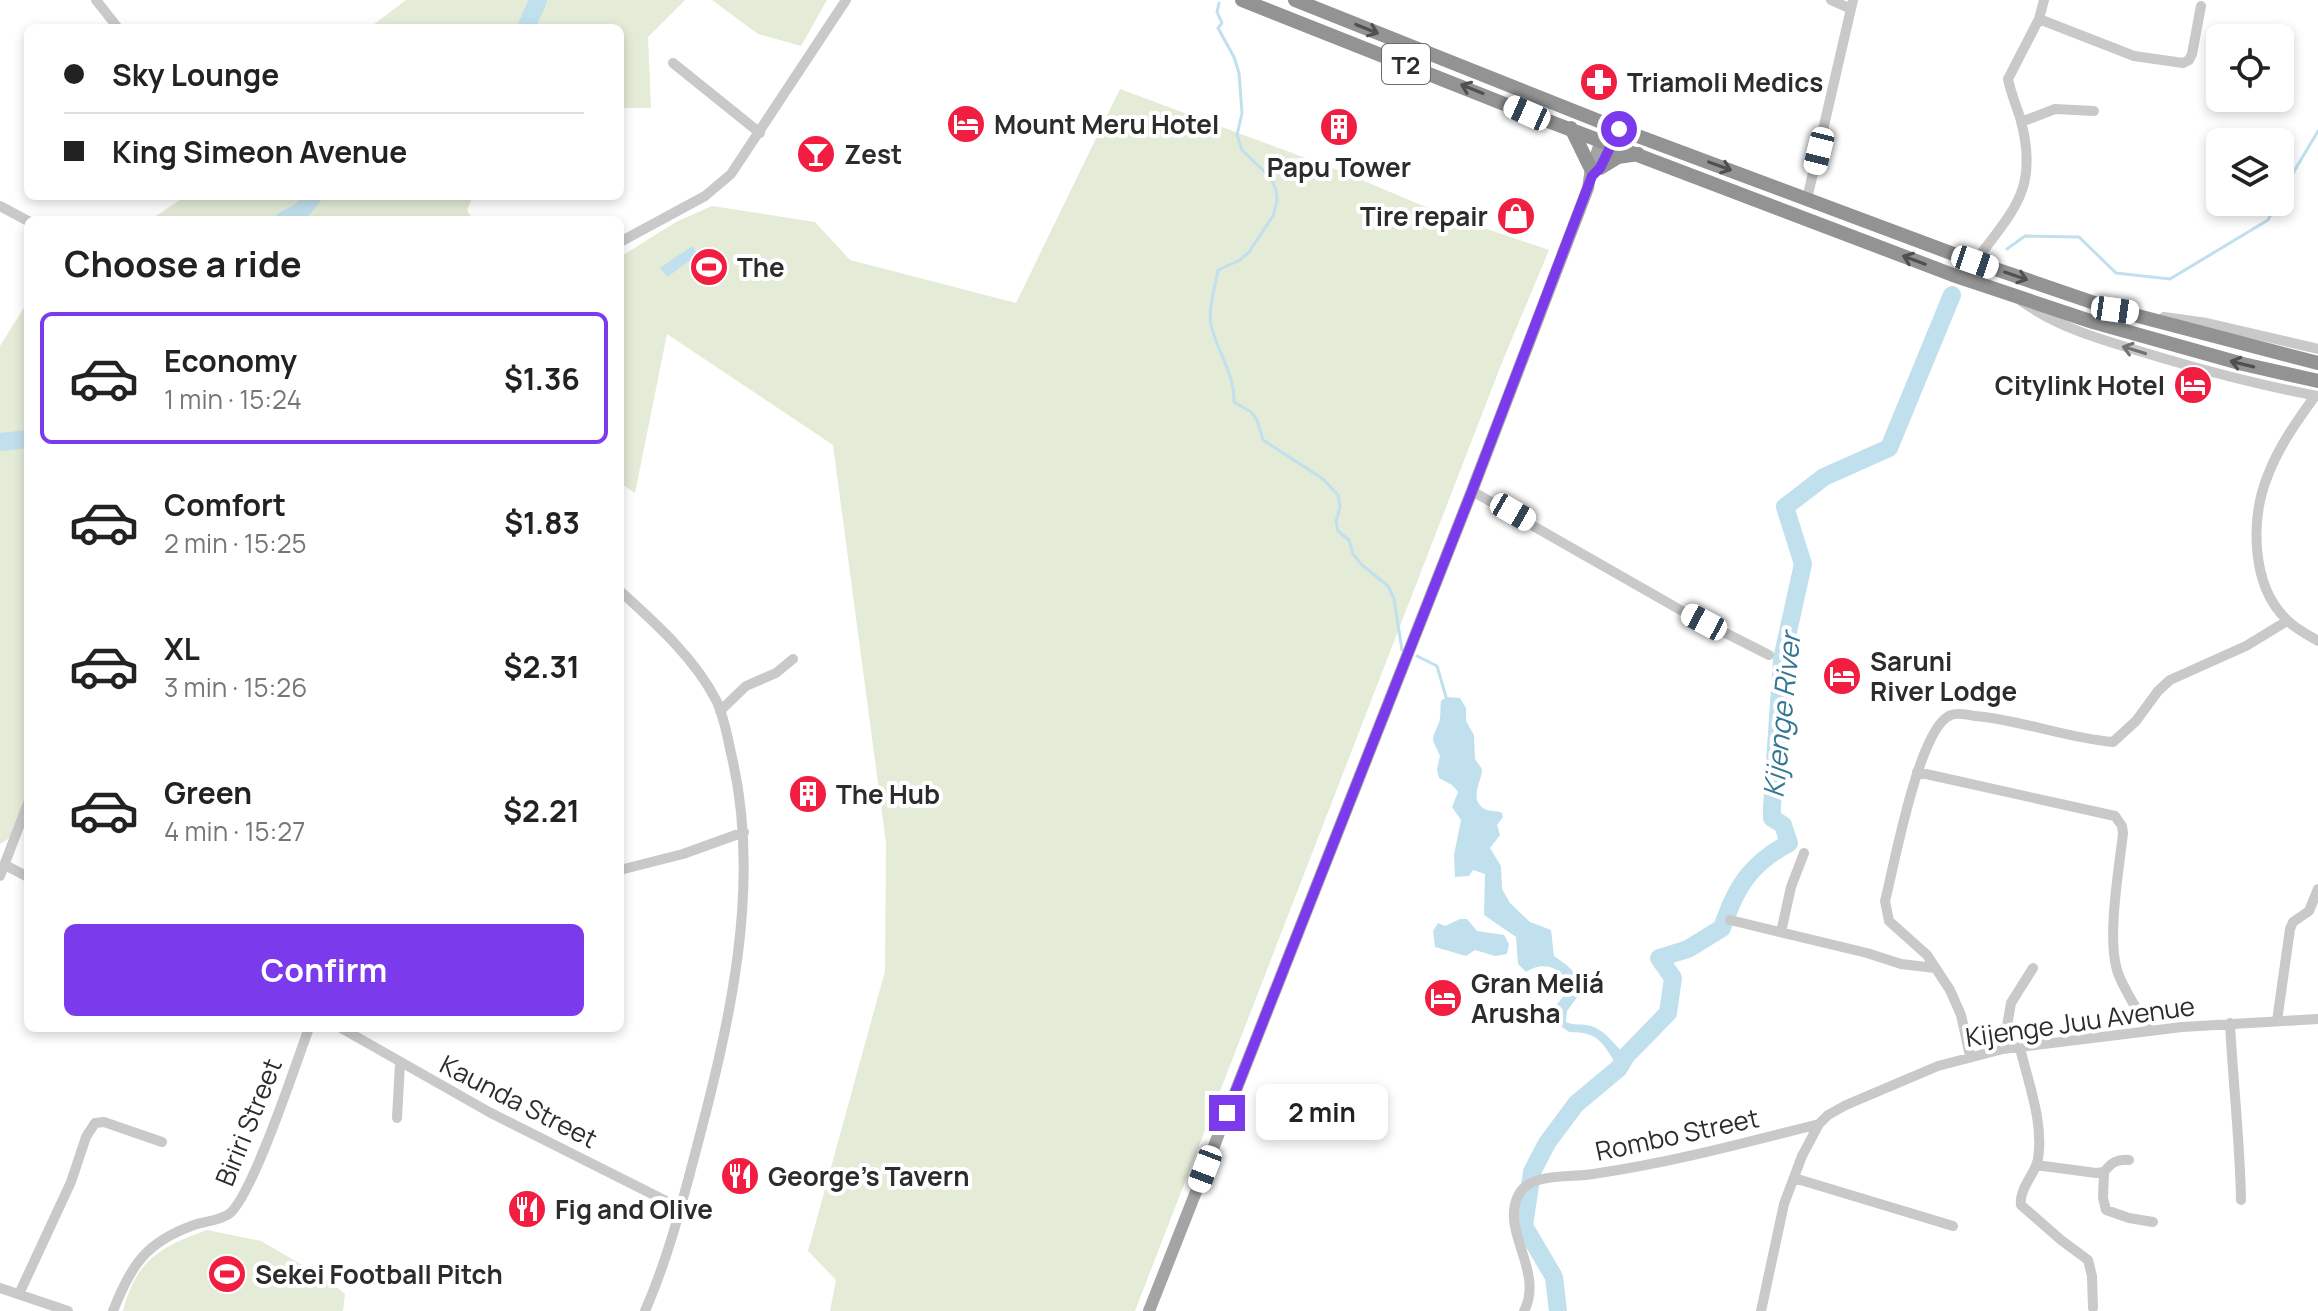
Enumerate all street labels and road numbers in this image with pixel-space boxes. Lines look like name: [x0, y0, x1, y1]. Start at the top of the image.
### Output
road number: T2: [1382, 44, 1430, 84]
street label: Kijenge Juu Avenue: [1963, 987, 2197, 1055]
street label: Kaunda Street: [434, 1046, 604, 1156]
street label: Biriri Street: [206, 1053, 290, 1191]
street label: Rombo Street: [1592, 1099, 1762, 1169]

